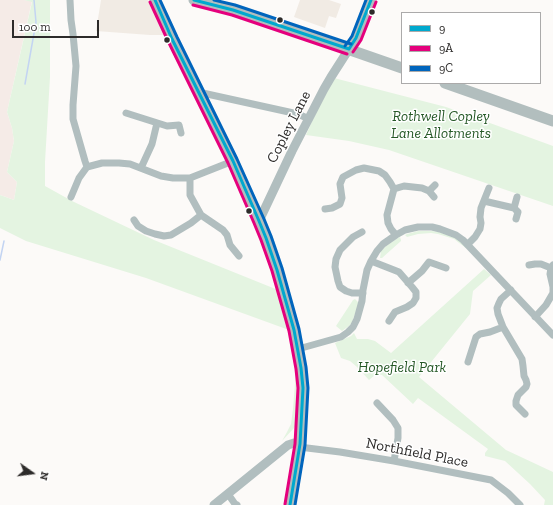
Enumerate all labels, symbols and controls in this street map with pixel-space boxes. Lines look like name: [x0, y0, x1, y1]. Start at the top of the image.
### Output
unlabelled marker: [367, 7, 377, 17]
scale bar: [14, 12, 101, 38]
legend: [401, 12, 541, 84]
unlabelled marker: [275, 15, 285, 25]
text: 100 m: [19, 20, 51, 34]
text: 9: [439, 21, 445, 35]
unlabelled marker: [162, 35, 172, 45]
text: 9A: [439, 41, 453, 55]
text: 9C: [439, 61, 453, 75]
street label: Copley Lane: [263, 88, 315, 166]
park label: Rothwell Copley Lane Allotments: [391, 108, 491, 143]
unlabelled marker: [244, 206, 254, 216]
park label: Hopefield Park: [358, 359, 446, 377]
street label: Northfield Place: [364, 434, 470, 472]
north arrow: [12, 453, 52, 493]
text: N: [37, 470, 51, 482]

